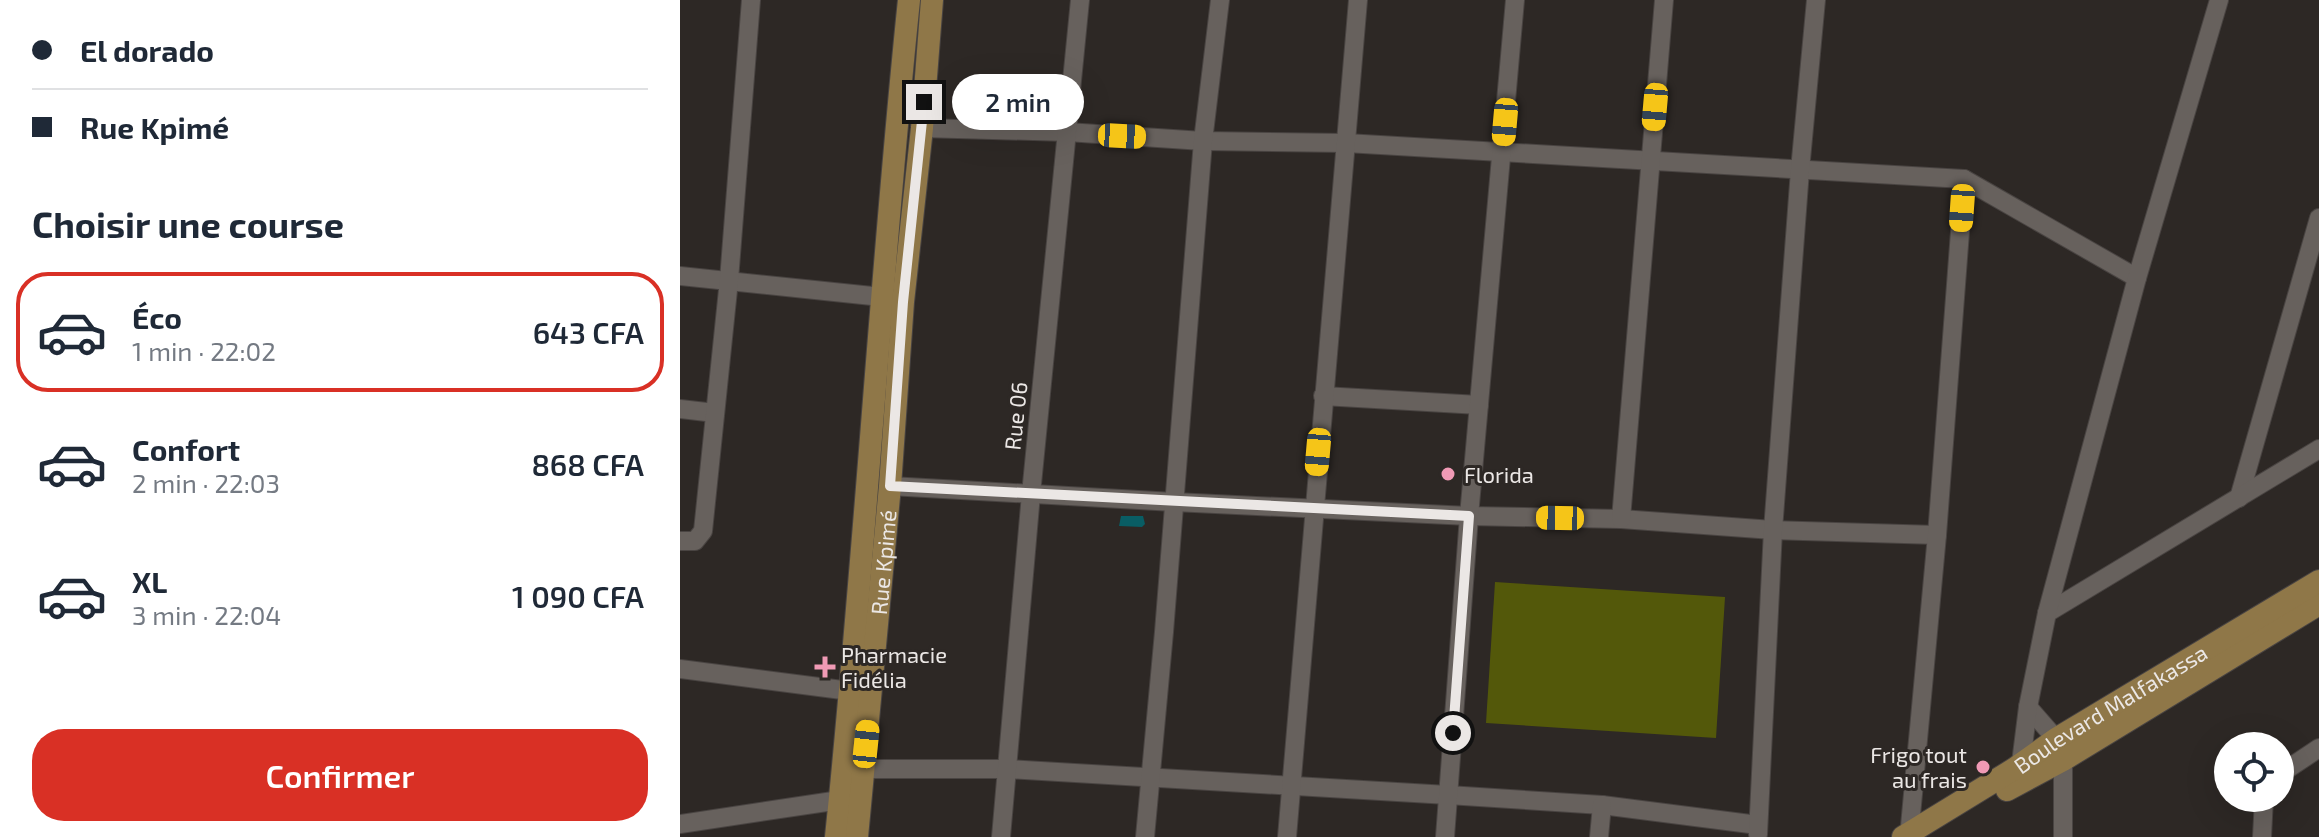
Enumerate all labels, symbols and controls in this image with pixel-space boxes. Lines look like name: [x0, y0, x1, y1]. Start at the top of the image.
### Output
text: El dorado: [80, 32, 214, 68]
callout: 2 min: [952, 74, 1084, 130]
car: [1641, 82, 1669, 132]
route end: [906, 84, 942, 120]
text: 2 min: [985, 86, 1051, 117]
car: [1491, 97, 1519, 147]
text: Rue Kpimé: [80, 109, 229, 145]
car: [1097, 123, 1147, 149]
car: [1948, 183, 1976, 233]
text: Choisir une course: [32, 202, 344, 245]
icon: car: [36, 296, 108, 368]
text: Éco: [132, 299, 182, 335]
text: 643 CFA: [533, 314, 644, 350]
text: 1 min · 22:02: [132, 335, 276, 366]
street label: Rue 06: [998, 380, 1032, 452]
car: [1304, 427, 1332, 477]
icon: car: [36, 428, 108, 500]
text: Confort: [132, 431, 240, 467]
text: 868 CFA: [531, 446, 644, 482]
place label: Florida: [1464, 461, 1534, 487]
marker: Florida: [1439, 465, 1457, 483]
text: 2 min · 22:03: [132, 467, 280, 498]
car: [1536, 506, 1584, 530]
street label: Rue Kpimé: [865, 509, 901, 616]
icon: car: [36, 560, 108, 632]
text: XL: [132, 563, 167, 599]
text: 1 090 CFA: [512, 578, 644, 614]
text: 3 min · 22:04: [132, 599, 281, 630]
street label: Boulevard Malfakassa: [2008, 638, 2212, 778]
place label: Pharmacie Fidélia: [841, 641, 947, 692]
marker: Pharmacie Fidélia: [816, 658, 834, 676]
route start: [1435, 715, 1471, 751]
car: [852, 719, 880, 769]
button: Confirmer: [32, 729, 648, 821]
map controls: [2214, 732, 2294, 812]
button: locate: [2214, 732, 2294, 812]
place label: Frigo tout au frais: [1870, 741, 1967, 792]
marker: Frigo tout au frais: [1974, 758, 1992, 776]

